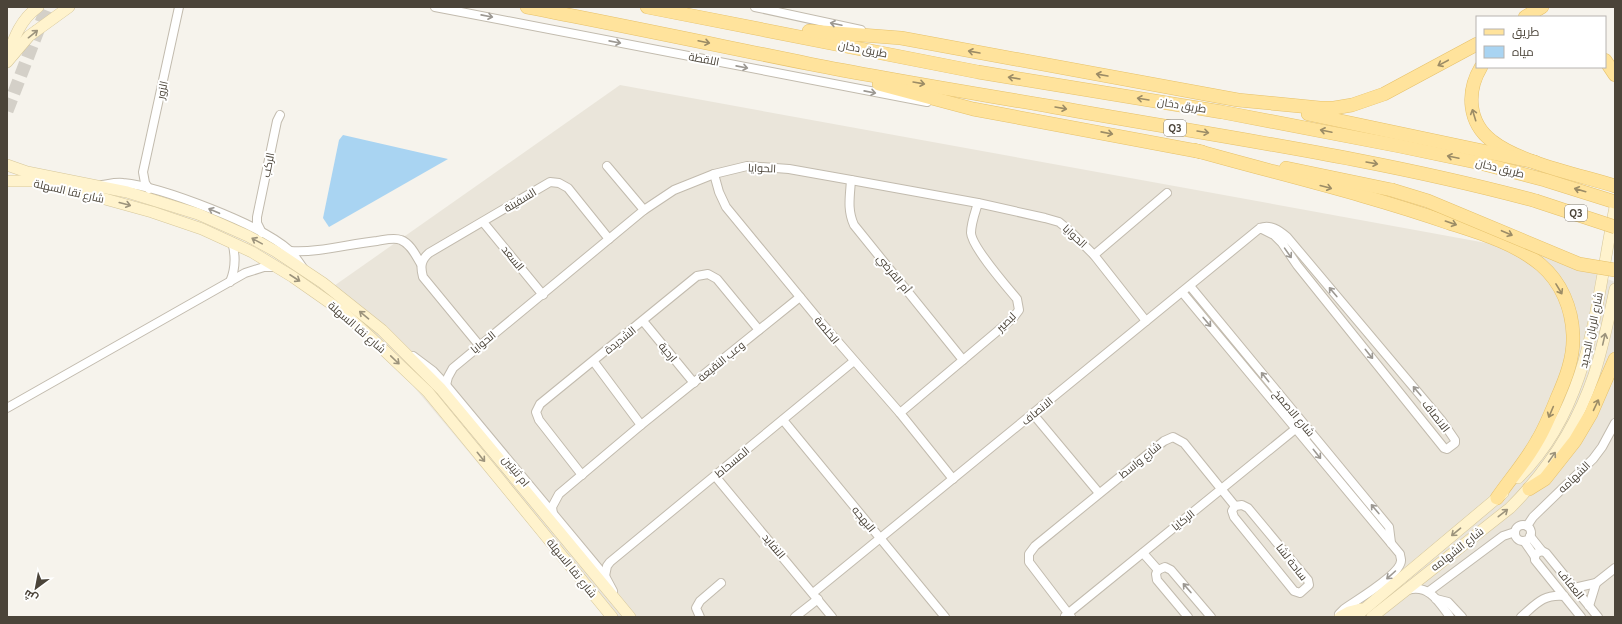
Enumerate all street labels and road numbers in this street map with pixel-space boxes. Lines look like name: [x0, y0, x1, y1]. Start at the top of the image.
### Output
street label: طريق دخان: [837, 38, 889, 61]
street label: اللقطة: [688, 50, 720, 68]
street label: الزور: [154, 80, 171, 101]
street label: طريق دخان: [1156, 95, 1207, 116]
road number: Q3: [1164, 120, 1186, 136]
street label: الركب: [260, 152, 277, 179]
street label: طريق دخان: [1474, 156, 1526, 181]
street label: الحوايا: [748, 162, 776, 175]
street label: شارع نقا السهلة: [32, 177, 105, 207]
street label: السفينة: [502, 186, 538, 214]
road number: Q3: [1565, 205, 1587, 221]
street label: الحوايا: [1060, 222, 1089, 251]
street label: السعد: [499, 243, 527, 273]
street label: أم القرضي: [873, 252, 914, 297]
street label: شارع الريان الجديد: [1577, 291, 1607, 369]
street label: شارع نقا السهلة: [325, 299, 388, 357]
street label: لبصير: [993, 310, 1019, 335]
street label: الخلصة: [812, 314, 842, 346]
street label: الشديدة: [602, 324, 638, 356]
street label: الحوايا: [468, 328, 498, 356]
street label: وعب النقيعة: [695, 338, 747, 384]
street label: ارحية: [656, 340, 680, 365]
street label: شارع الاصمخ: [1269, 387, 1317, 440]
street label: الانصاف: [1019, 395, 1055, 427]
street label: الانصاف: [1420, 398, 1452, 434]
street label: شارع واسط: [1117, 439, 1165, 482]
street label: المسحاط: [712, 444, 752, 480]
street label: ام ثنيتين: [498, 453, 532, 490]
street label: الشهامه: [1556, 459, 1593, 496]
street label: البهجه: [849, 504, 878, 535]
street label: الركايا: [1169, 507, 1197, 533]
street label: شارع الشهامه: [1428, 525, 1487, 575]
street label: النفايد: [760, 531, 788, 561]
street label: شارع نقا السهلة: [543, 536, 599, 601]
street label: ساحة لشا: [1274, 541, 1310, 583]
street label: العفاف: [1555, 567, 1587, 601]

